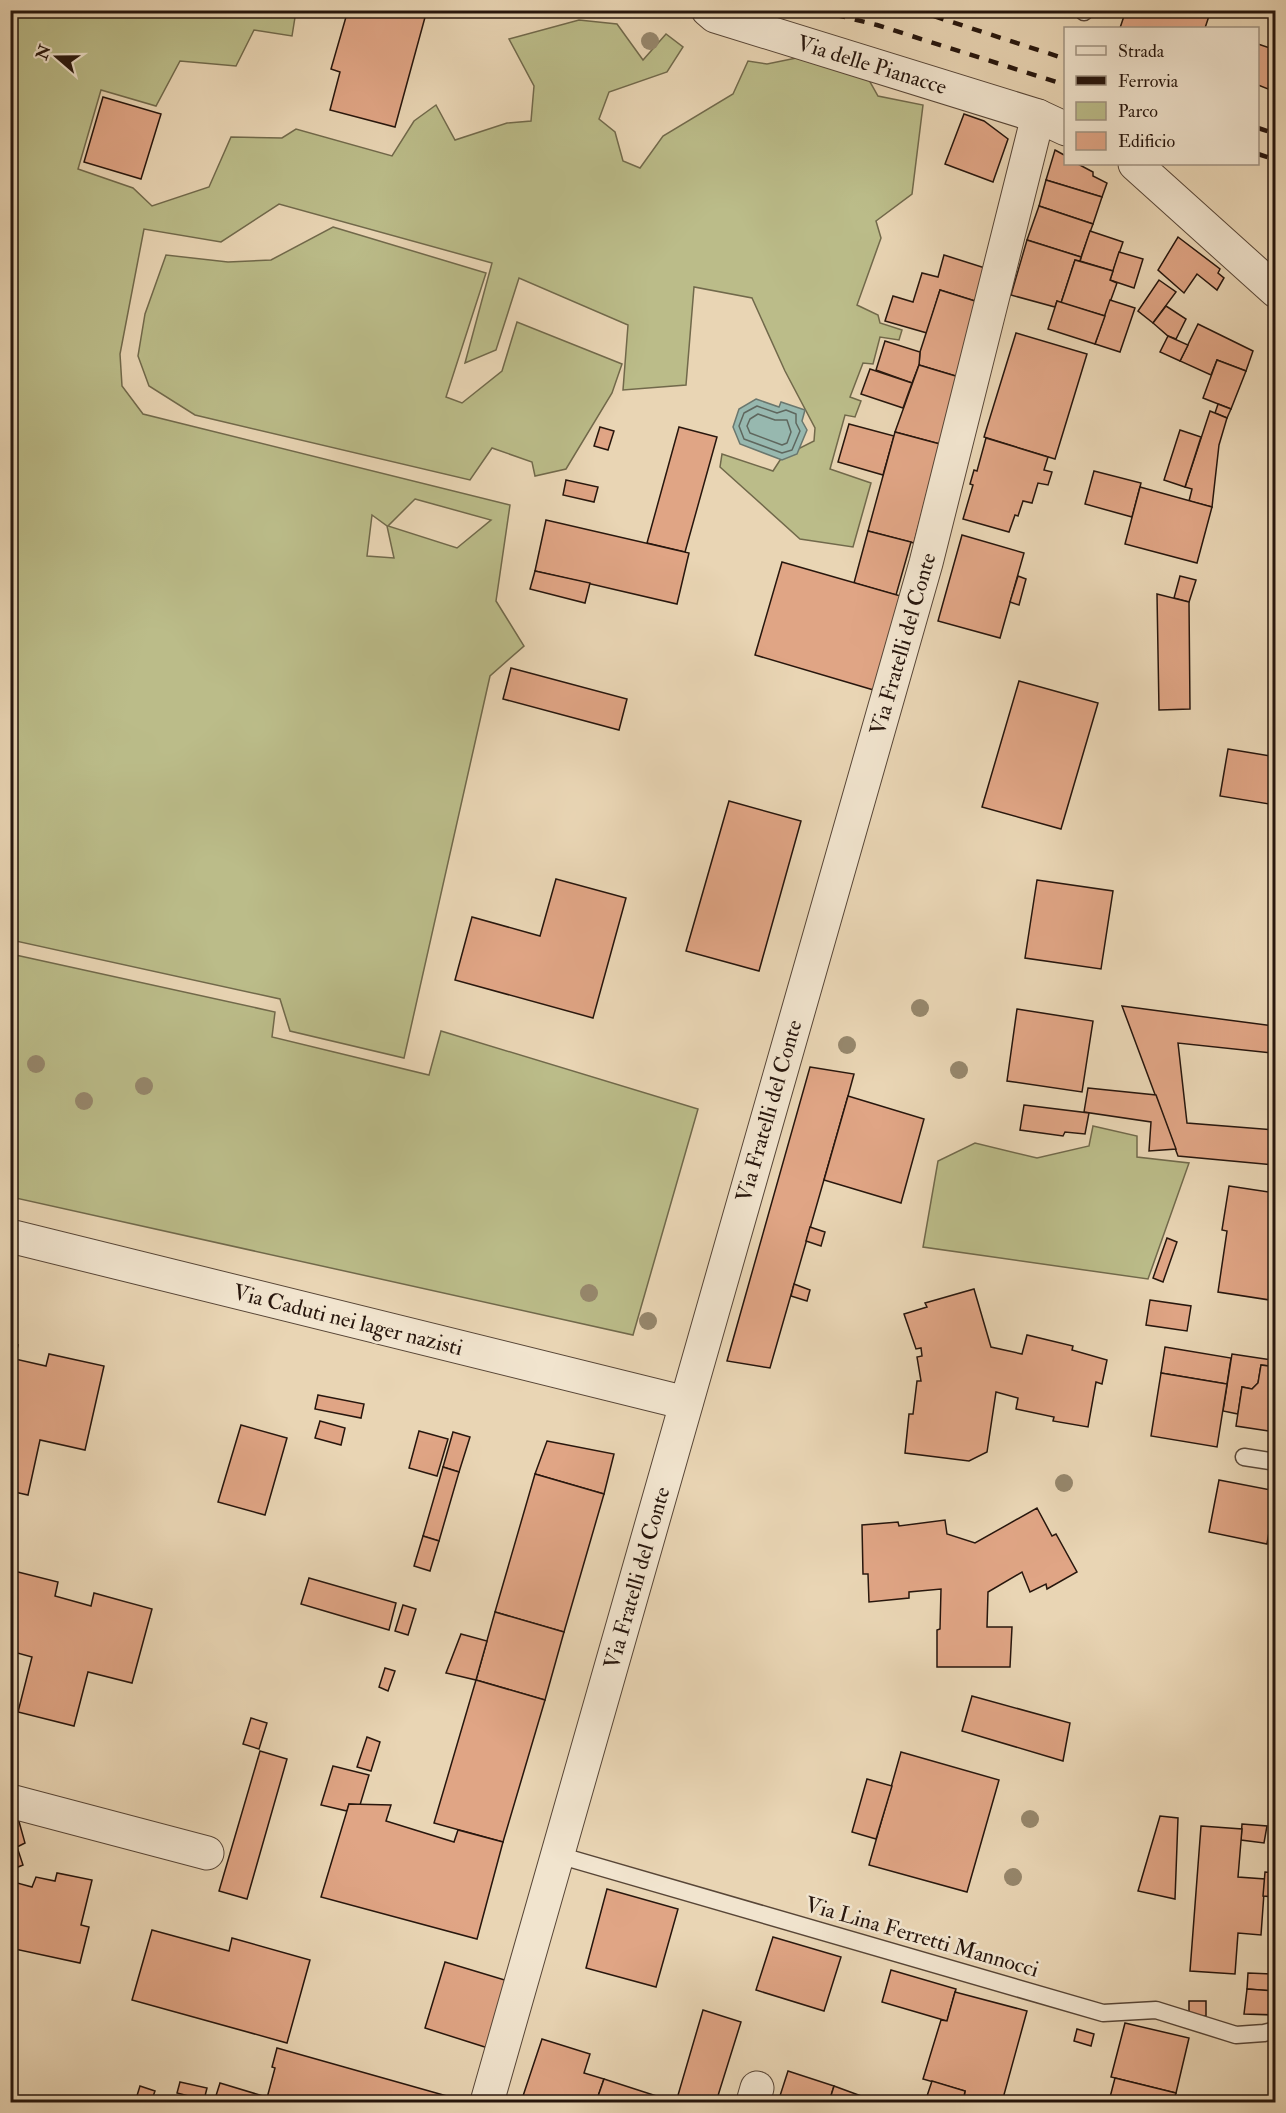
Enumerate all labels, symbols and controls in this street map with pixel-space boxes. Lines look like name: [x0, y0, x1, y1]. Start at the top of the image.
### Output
north arrow: [27, 27, 87, 87]
legend: [1064, 27, 1259, 165]
street label: Via delle Pianacce: [794, 29, 950, 101]
text: Strada: [1118, 40, 1165, 63]
text: N: [32, 41, 56, 63]
text: Ferrovia: [1118, 70, 1179, 93]
text: Parco: [1118, 100, 1158, 123]
text: Edificio: [1118, 130, 1175, 153]
street label: Via Fratelli del Conte: [864, 550, 942, 738]
street label: Via Fratelli del Conte: [730, 1017, 808, 1205]
street label: Via Caduti nei lager nazisti: [230, 1278, 466, 1362]
street label: Via Fratelli del Conte: [598, 1484, 676, 1672]
street label: Via Lina Ferretti Mannocci: [802, 1890, 1042, 1984]

